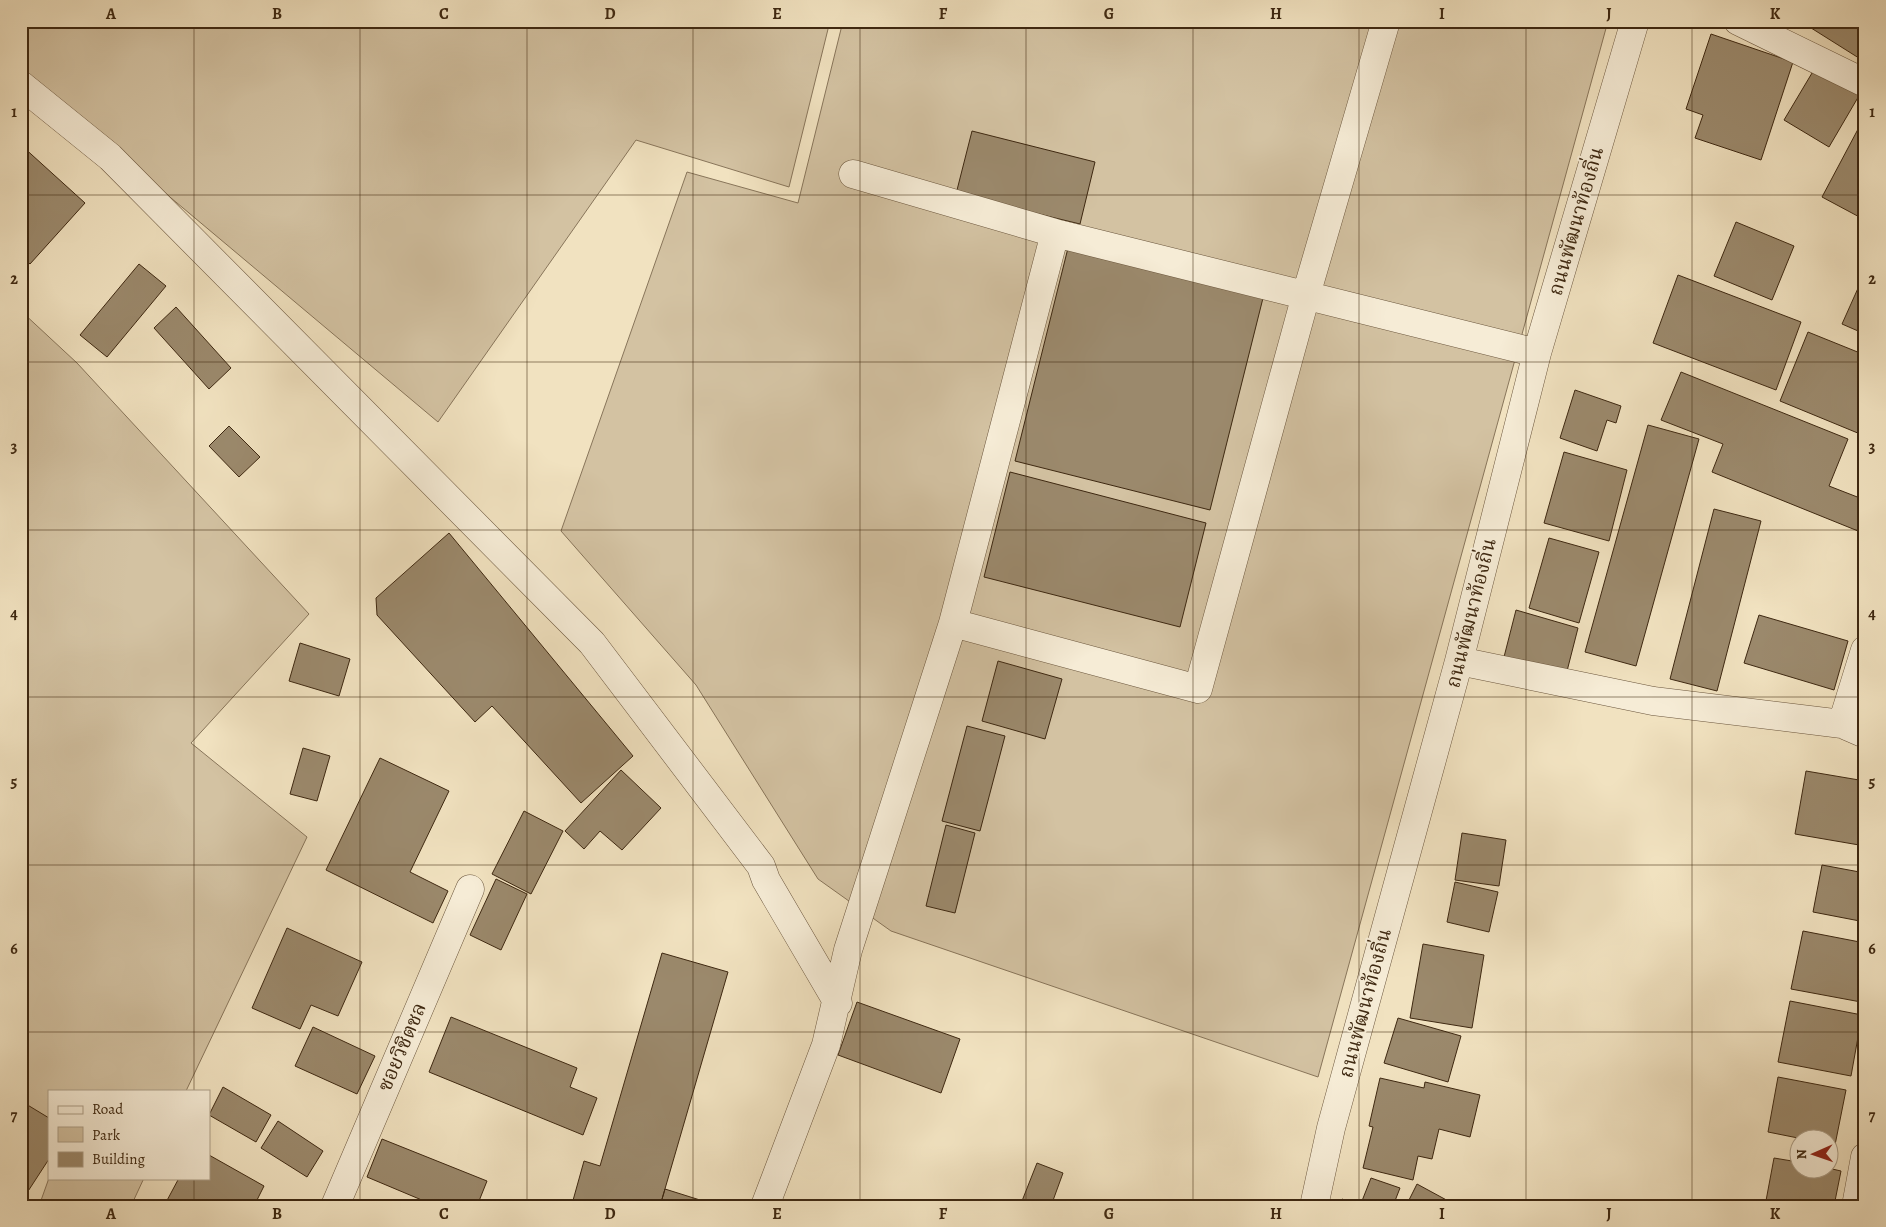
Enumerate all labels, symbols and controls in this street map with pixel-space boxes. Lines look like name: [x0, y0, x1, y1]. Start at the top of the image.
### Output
text: A: [105, 3, 117, 25]
text: B: [272, 3, 282, 25]
text: C: [439, 3, 449, 25]
text: D: [604, 3, 616, 25]
text: E: [772, 3, 782, 25]
text: F: [939, 3, 948, 25]
text: G: [1104, 3, 1114, 25]
text: H: [1270, 3, 1282, 25]
text: I: [1439, 3, 1445, 25]
text: J: [1606, 3, 1612, 25]
text: K: [1770, 3, 1781, 25]
text: 1: [11, 101, 17, 123]
text: 1: [1869, 101, 1875, 123]
street label: ถนนพัฒนาท้องถิ่น: [1540, 143, 1610, 299]
text: 2: [10, 268, 18, 290]
text: 2: [1868, 268, 1876, 290]
text: 3: [11, 436, 18, 458]
text: 3: [1869, 436, 1876, 458]
street label: ถนนพัฒนาท้องถิ่น: [1438, 535, 1503, 691]
text: 4: [10, 603, 18, 625]
text: 4: [1868, 603, 1876, 625]
text: 5: [11, 771, 18, 793]
text: 5: [1869, 771, 1876, 793]
street label: ถนนพัฒนาท้องถิ่น: [1331, 925, 1398, 1081]
text: 6: [10, 938, 18, 960]
text: 6: [1868, 938, 1876, 960]
street label: ซอยวิชิตชล: [371, 998, 433, 1096]
legend: [48, 1090, 210, 1180]
text: Road: [92, 1099, 124, 1119]
text: 7: [11, 1105, 18, 1127]
text: 7: [1869, 1105, 1876, 1127]
text: Park: [92, 1125, 121, 1145]
north arrow: [1788, 1130, 1838, 1180]
text: Building: [92, 1149, 145, 1169]
text: N: [1792, 1149, 1811, 1160]
text: A: [105, 1203, 117, 1225]
text: B: [272, 1203, 282, 1225]
text: C: [439, 1203, 449, 1225]
text: D: [604, 1203, 616, 1225]
text: E: [772, 1203, 782, 1225]
text: F: [939, 1203, 948, 1225]
text: G: [1104, 1203, 1114, 1225]
text: H: [1270, 1203, 1282, 1225]
text: I: [1439, 1203, 1445, 1225]
text: J: [1606, 1203, 1612, 1225]
text: K: [1770, 1203, 1781, 1225]

